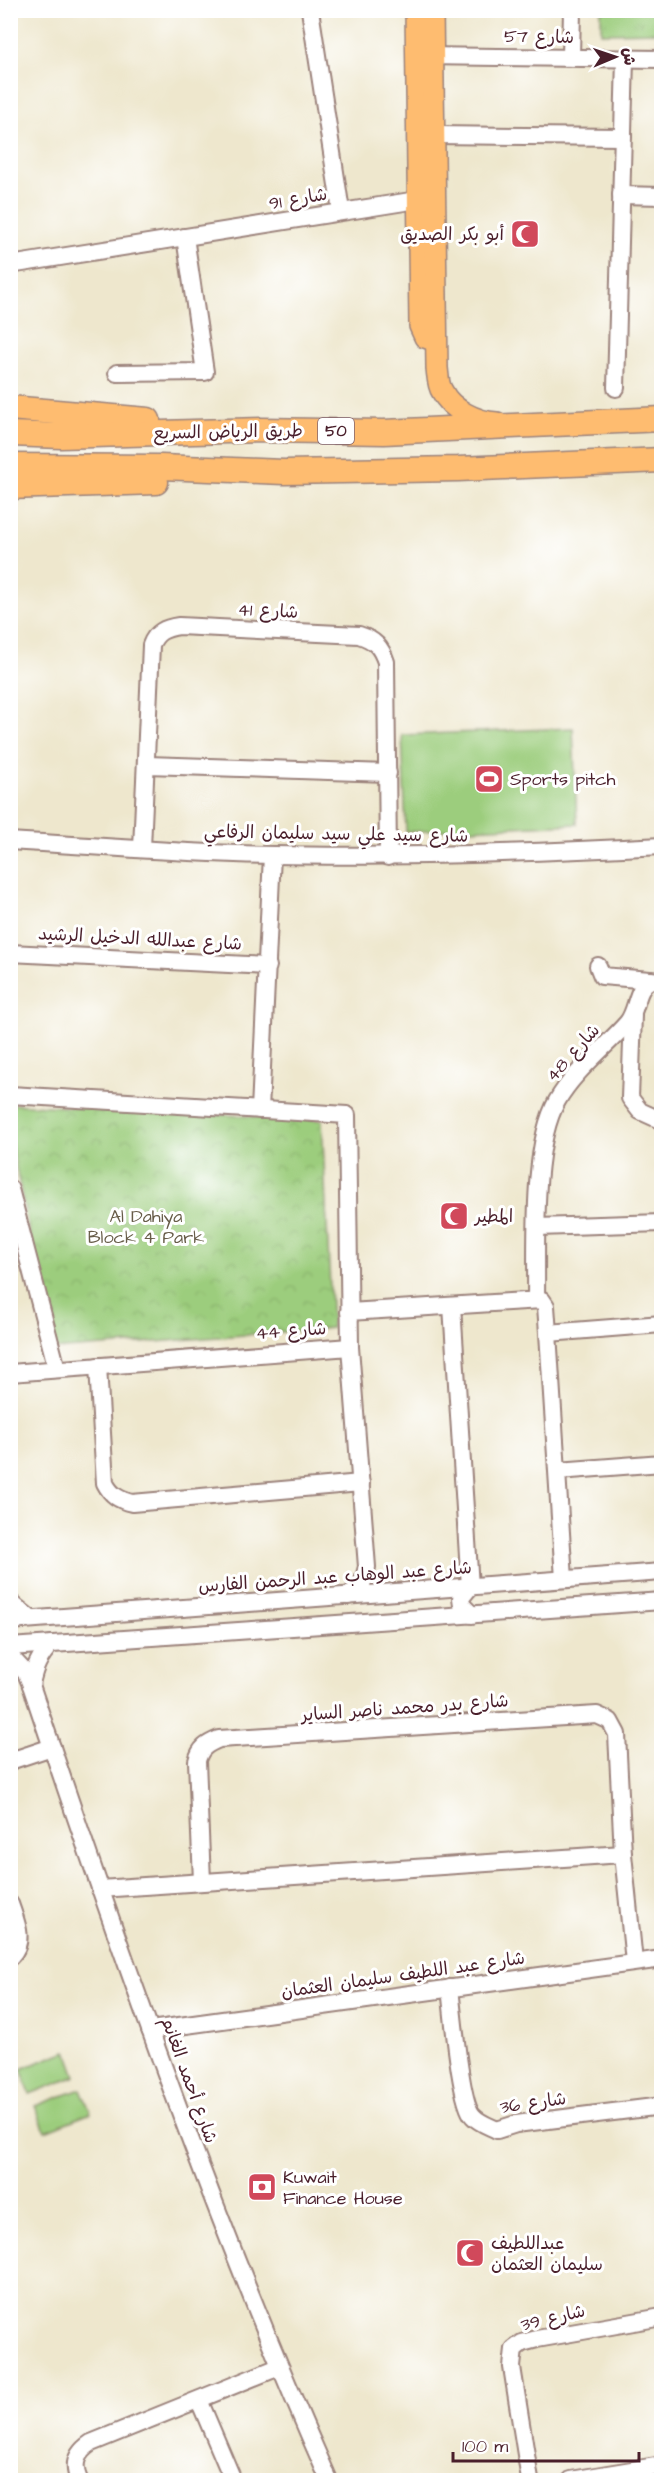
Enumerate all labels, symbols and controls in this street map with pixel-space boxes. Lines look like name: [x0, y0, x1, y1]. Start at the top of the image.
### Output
street label: شارع 57: [504, 24, 574, 50]
north arrow: [585, 27, 645, 87]
text: ش: [618, 47, 640, 66]
street label: شارع 91: [267, 182, 329, 216]
mosque icon: أبو بكر الصديق: [509, 218, 541, 250]
place label: أبو بكر الصديق: [400, 222, 505, 247]
street label: طريق الرياض السريع: [153, 418, 303, 446]
road number: 50: [318, 418, 354, 444]
street label: شارع 41: [237, 597, 299, 625]
sports icon: Sports pitch: [473, 763, 505, 795]
place label: Sports pitch: [510, 767, 616, 792]
street label: شارع سيد علي سيد سليمان الرفاعي: [204, 819, 468, 852]
street label: شارع عبدالله الدخيل الرشيد: [37, 921, 243, 957]
street label: شارع 48: [540, 1019, 606, 1087]
mosque icon: المطير: [438, 1200, 470, 1232]
park label: Al Dahiya Block 4 Park: [88, 1204, 204, 1250]
place label: المطير: [473, 1204, 513, 1229]
street label: شارع 44: [255, 1316, 327, 1346]
street label: شارع عبد الوهاب عبد الرحمن الفارس: [197, 1555, 473, 1599]
street label: شارع بدر محمد ناصر الساير: [299, 1688, 509, 1728]
street label: شارع عبد اللطيف سليمان العثمان: [279, 1946, 527, 2004]
street label: شارع أحمد الغانم: [154, 2013, 223, 2147]
street label: شارع 36: [498, 2086, 568, 2120]
place label: Kuwait Finance House: [283, 2165, 403, 2211]
bank icon: Kuwait Finance House: [246, 2171, 278, 2203]
place label: عبداللطيف سليمان العثمان: [491, 2231, 603, 2277]
mosque icon: عبداللطيف سليمان العثمان: [454, 2237, 486, 2269]
street label: شارع 39: [518, 2298, 588, 2338]
scale bar: [453, 2425, 639, 2463]
text: 100 m: [462, 2434, 508, 2459]

